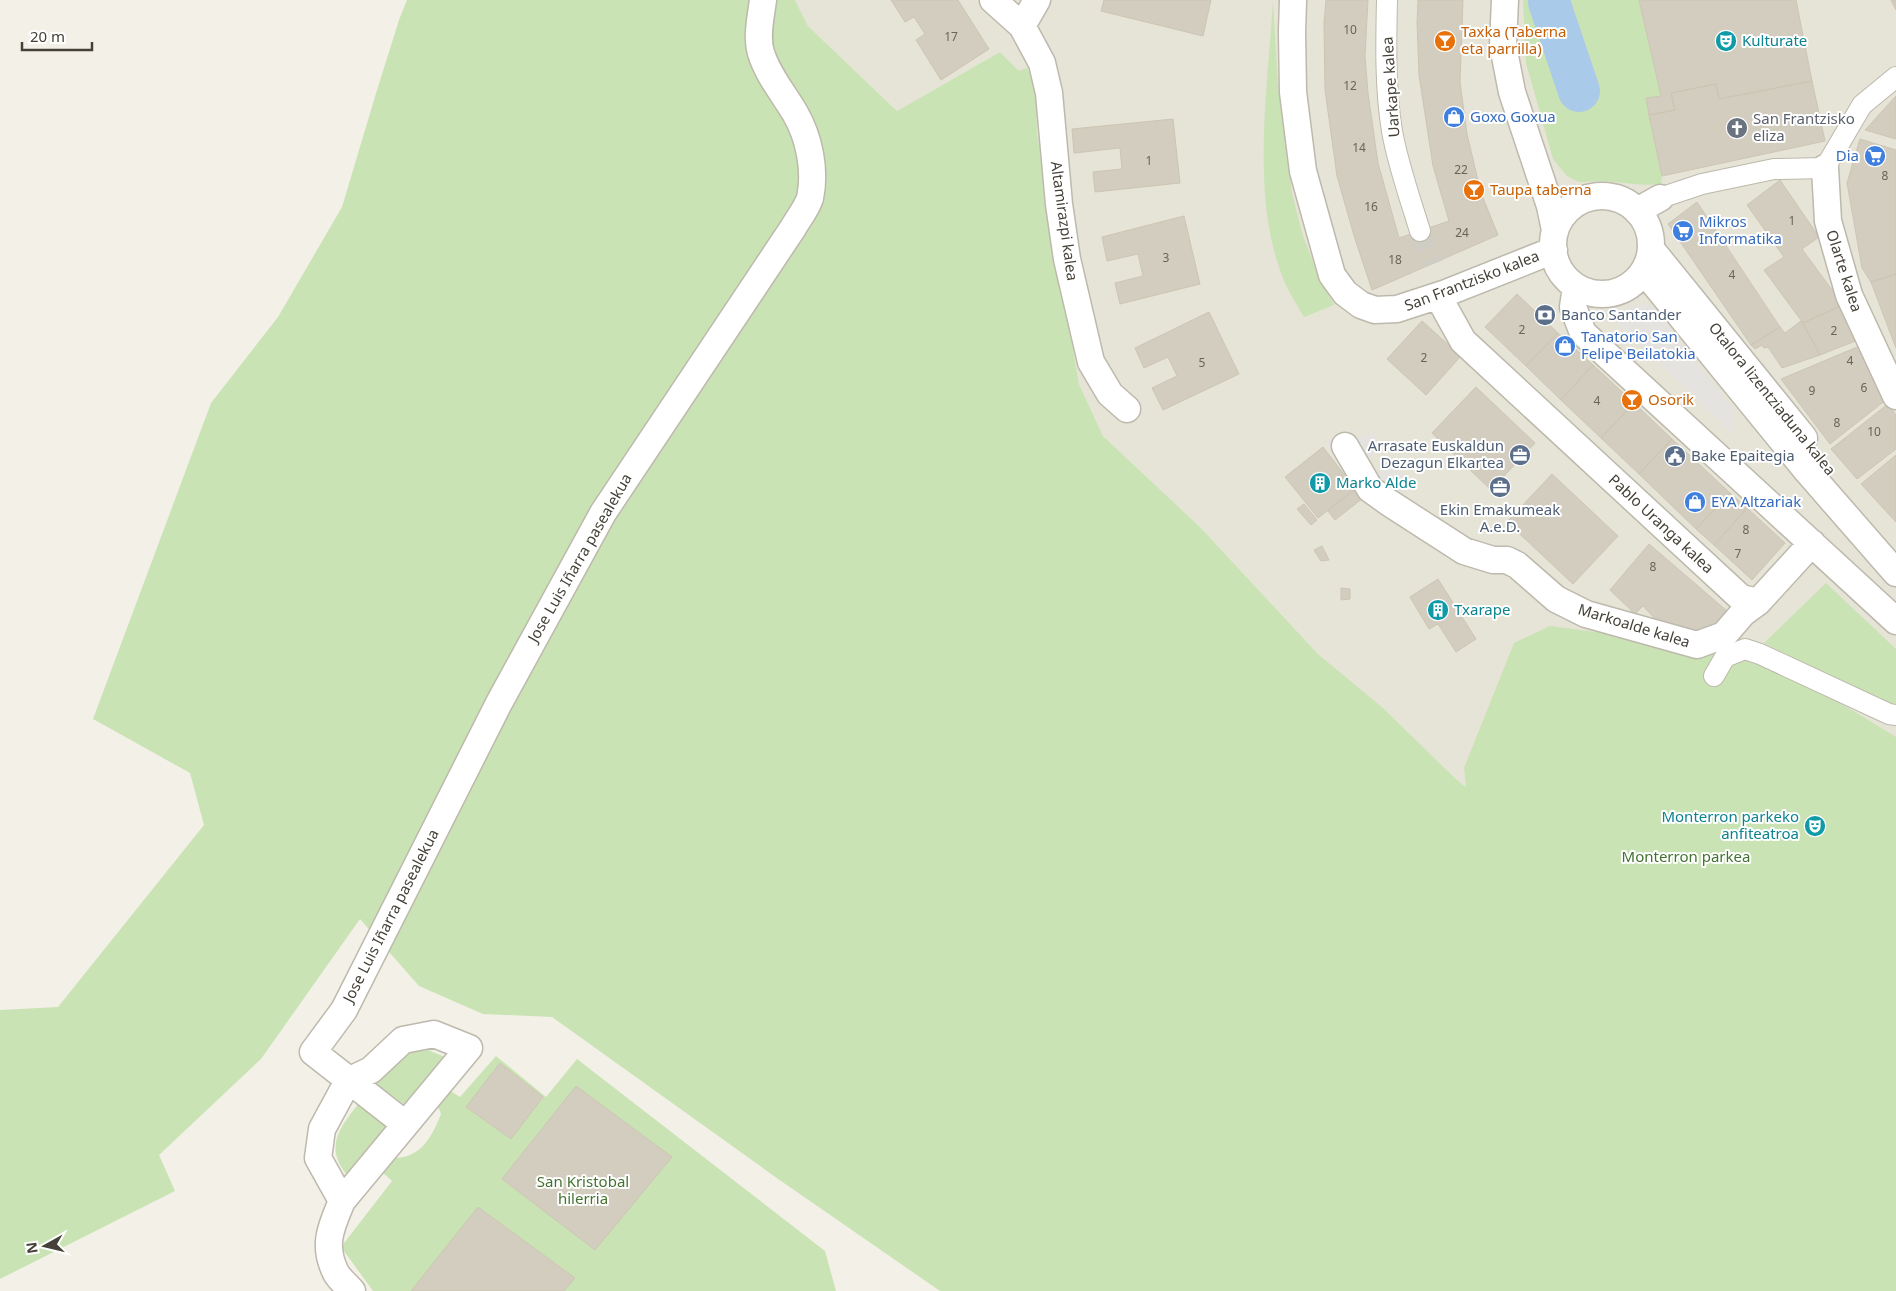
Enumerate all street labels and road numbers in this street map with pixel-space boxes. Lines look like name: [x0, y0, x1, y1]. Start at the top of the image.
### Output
street label: Uarkape kalea: [1377, 36, 1403, 138]
street label: Altamirazpi kalea: [1047, 160, 1083, 282]
street label: Olarte kalea: [1822, 227, 1868, 314]
street label: San Frantzisko kalea: [1401, 245, 1542, 315]
street label: Otalora lizentziaduna kalea: [1705, 318, 1841, 479]
street label: Jose Luis Iñarra pasealekua: [522, 469, 636, 647]
street label: Pablo Uranga kalea: [1605, 469, 1719, 577]
street label: Markoalde kalea: [1576, 598, 1693, 652]
street label: Jose Luis Iñarra pasealekua: [337, 826, 443, 1007]

